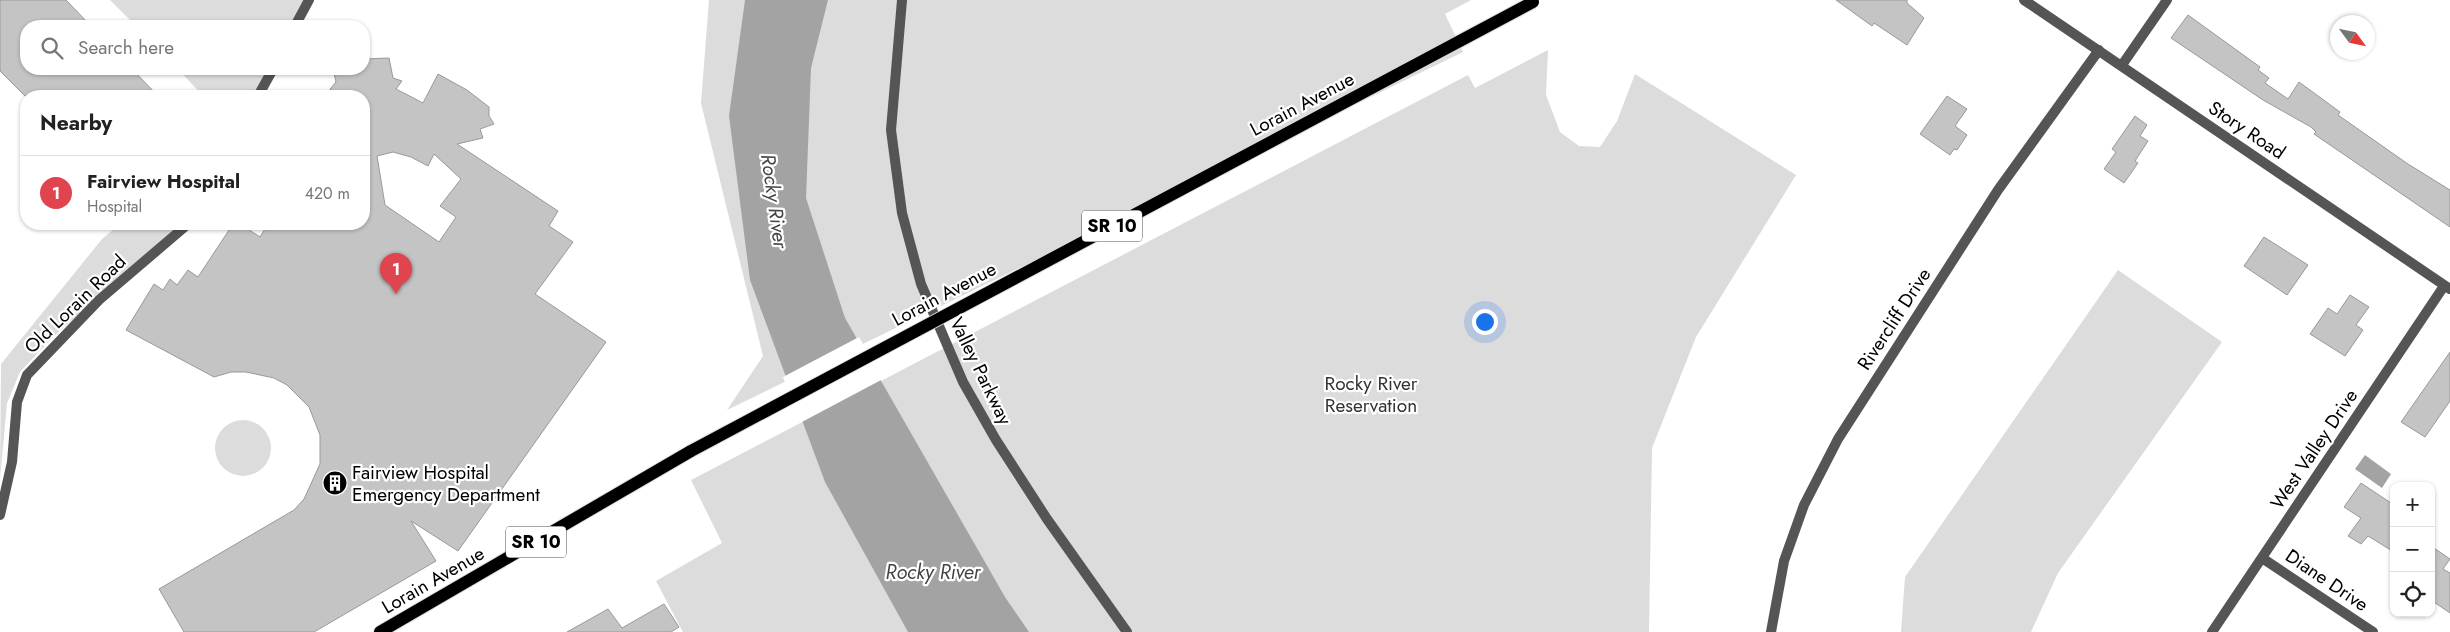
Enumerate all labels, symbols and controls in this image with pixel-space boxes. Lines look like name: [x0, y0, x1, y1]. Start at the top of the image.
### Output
north arrow: [2330, 15, 2375, 60]
search box: [20, 20, 370, 75]
icon: search: [38, 34, 66, 62]
text: Search here: [78, 34, 174, 61]
street label: Lorain Avenue: [1245, 65, 1359, 143]
street label: Story Road: [2203, 94, 2291, 166]
text: Nearby: [40, 108, 112, 138]
water label: Rocky River: [753, 152, 795, 251]
text: Fairview Hospital: [87, 168, 240, 195]
text: 1: [52, 182, 60, 205]
text: 420 m: [305, 182, 350, 205]
text: Hospital: [87, 195, 142, 218]
road number: SR 10: [1082, 210, 1142, 242]
street label: Old Lorain Road: [18, 248, 132, 360]
pin: 1: [380, 253, 412, 294]
street label: Lorain Avenue: [887, 255, 1001, 333]
street label: Rivercliff Drive: [1851, 262, 1937, 375]
your location: [1472, 309, 1498, 335]
street label: Valley Parkway: [943, 313, 1019, 430]
park label: Rocky River Reservation: [1325, 370, 1418, 419]
street label: West Valley Drive: [2264, 384, 2364, 514]
place label: Fairview Hospital Emergency Department: [352, 459, 540, 508]
building icon: Fairview Hospital Emergency Department: [322, 470, 348, 496]
map controls: [2390, 482, 2435, 617]
button: +: [2390, 482, 2435, 527]
road number: SR 10: [506, 526, 566, 558]
button: −: [2390, 527, 2435, 572]
street label: Lorain Avenue: [377, 540, 489, 620]
street label: Diane Drive: [2280, 542, 2374, 618]
water label: Rocky River: [886, 558, 982, 587]
button: locate: [2390, 572, 2435, 617]

